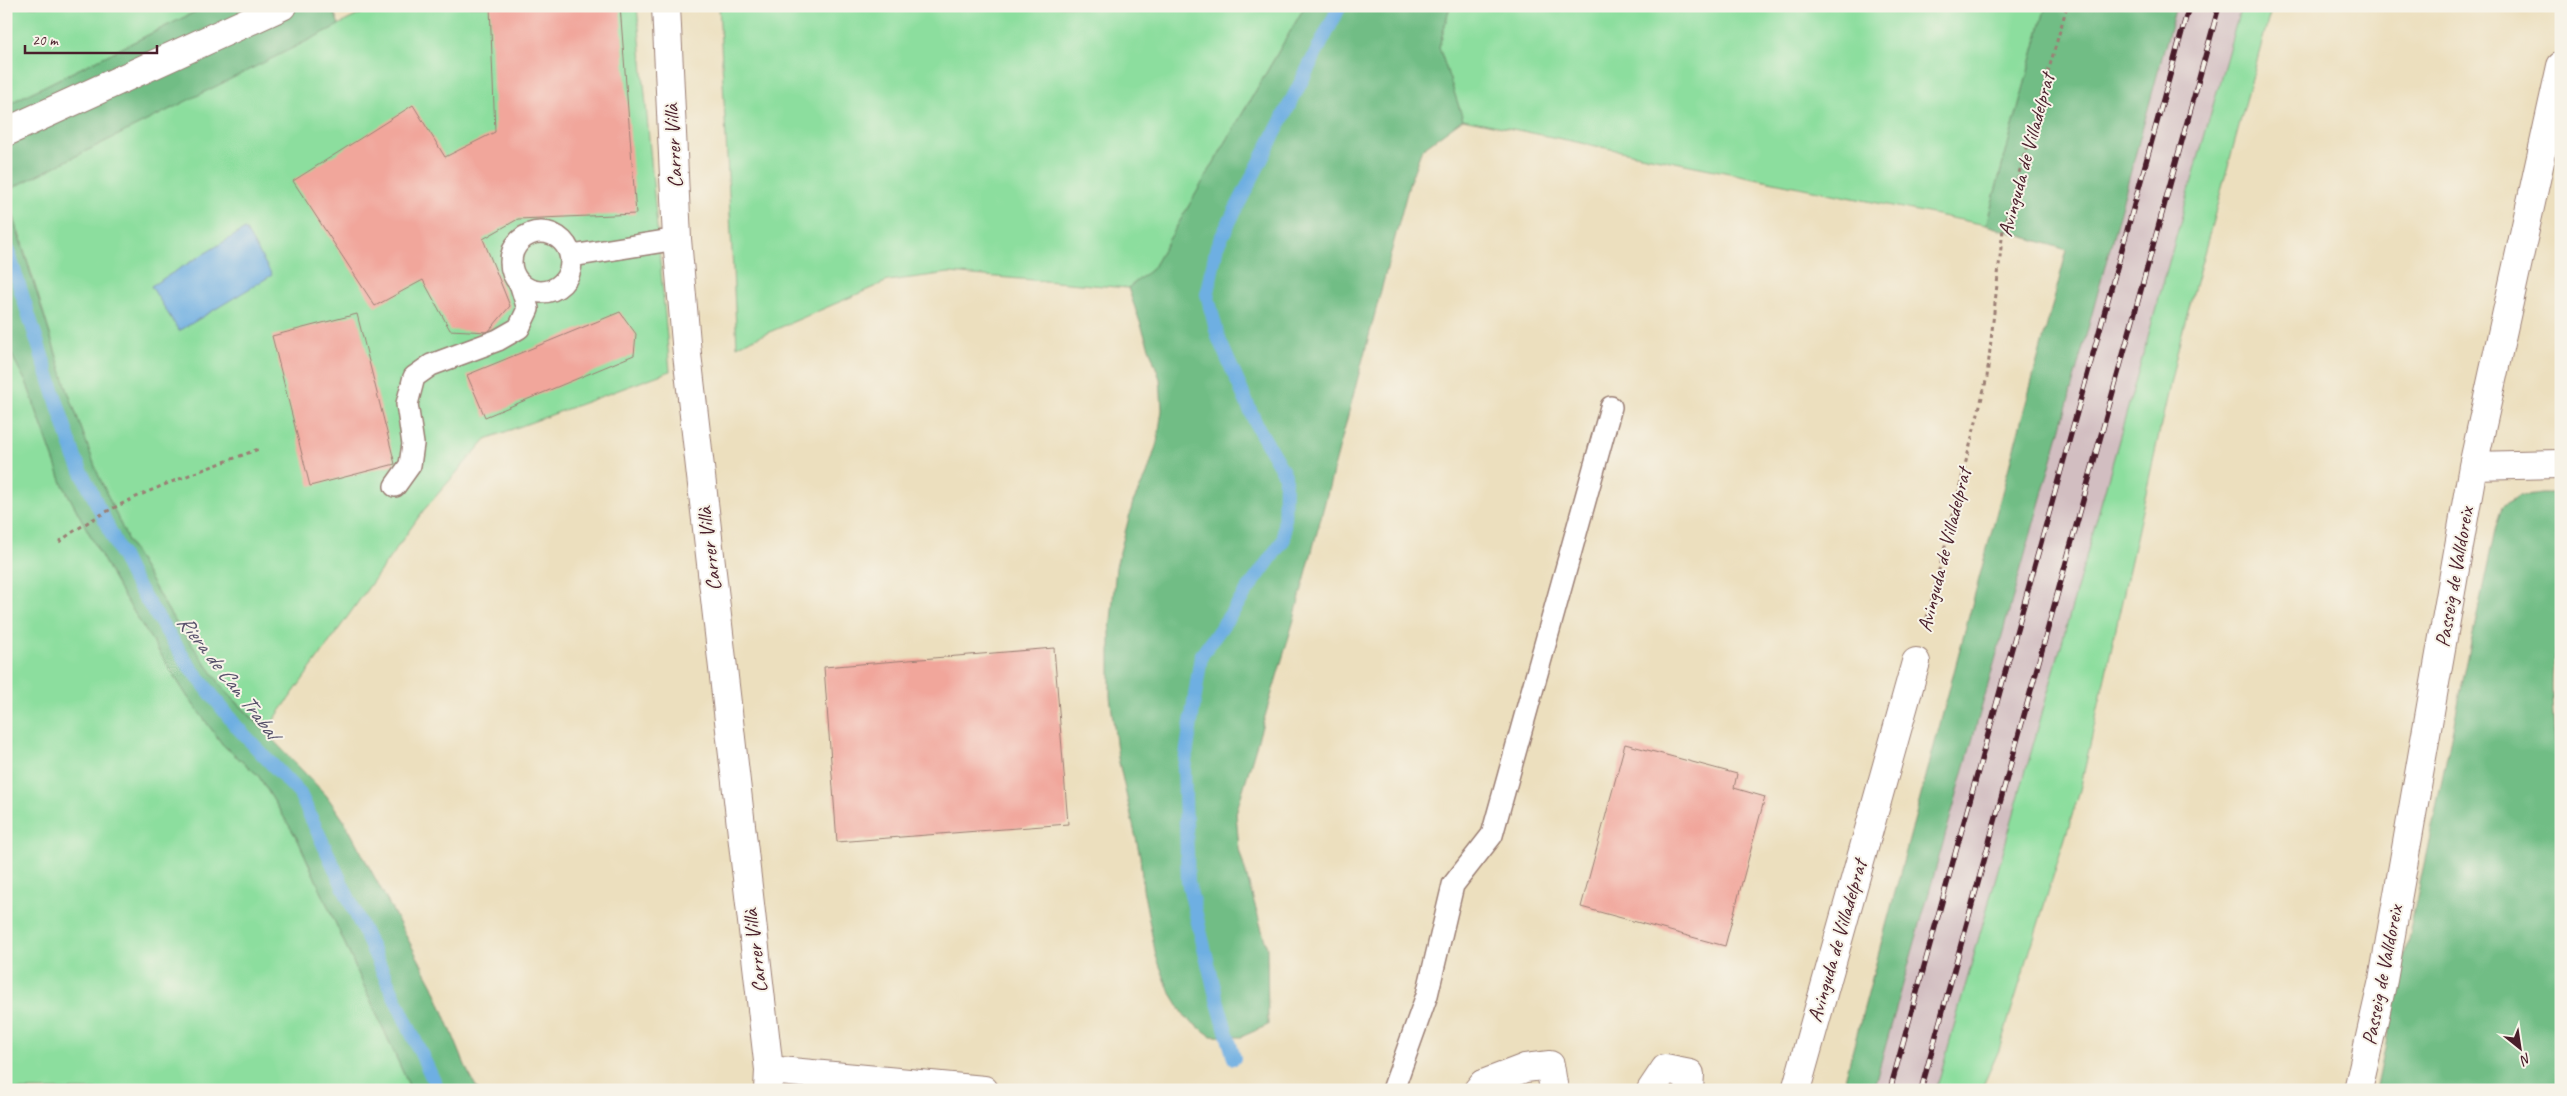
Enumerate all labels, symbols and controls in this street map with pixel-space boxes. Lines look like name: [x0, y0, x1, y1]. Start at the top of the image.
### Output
scale bar: [25, 22, 158, 54]
text: 20 m: [32, 31, 59, 50]
street label: Avinguda de Villadelprat: [1992, 68, 2061, 239]
street label: Carrer Villà: [658, 101, 688, 189]
street label: Avinguda de Villadelprat: [1911, 463, 1978, 635]
street label: Passeig de Valldoreix: [2429, 503, 2479, 649]
street label: Carrer Villà: [691, 504, 727, 592]
water label: Riera de Can Trabal: [171, 609, 290, 750]
street label: Avinguda de Villadelprat: [1801, 854, 1873, 1025]
street label: Passeig de Valldoreix: [2356, 901, 2409, 1047]
street label: Carrer Villà: [737, 906, 773, 994]
north arrow: [2494, 1024, 2544, 1074]
text: N: [2516, 1049, 2534, 1070]

